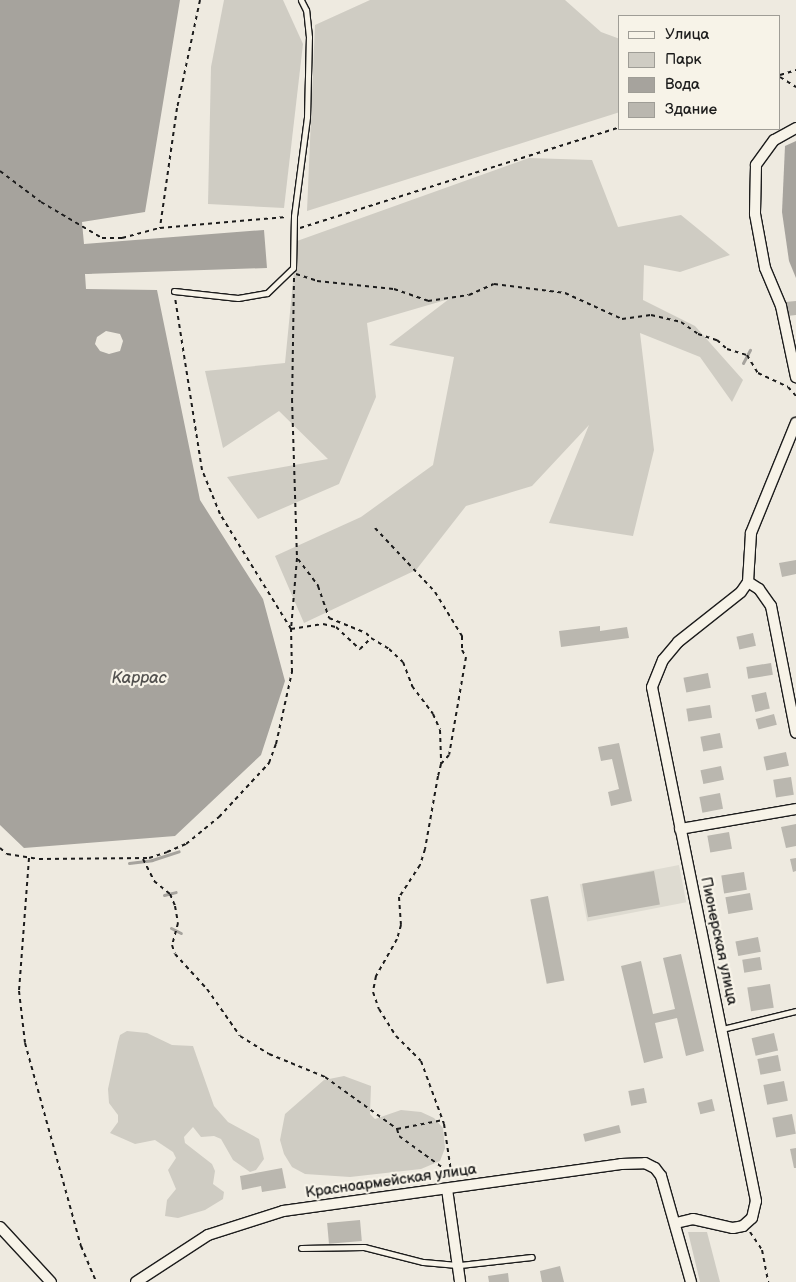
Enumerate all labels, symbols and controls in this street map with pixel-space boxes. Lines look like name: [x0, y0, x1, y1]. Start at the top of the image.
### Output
legend: [618, 15, 781, 130]
text: Улица: [665, 25, 709, 44]
text: Парк: [665, 50, 702, 69]
text: Вода: [665, 75, 700, 94]
text: Здание: [665, 100, 717, 119]
water label: Каррас: [111, 669, 167, 689]
street label: Пионерская улица: [697, 875, 741, 1007]
street label: Красноармейская улица: [304, 1160, 478, 1202]

